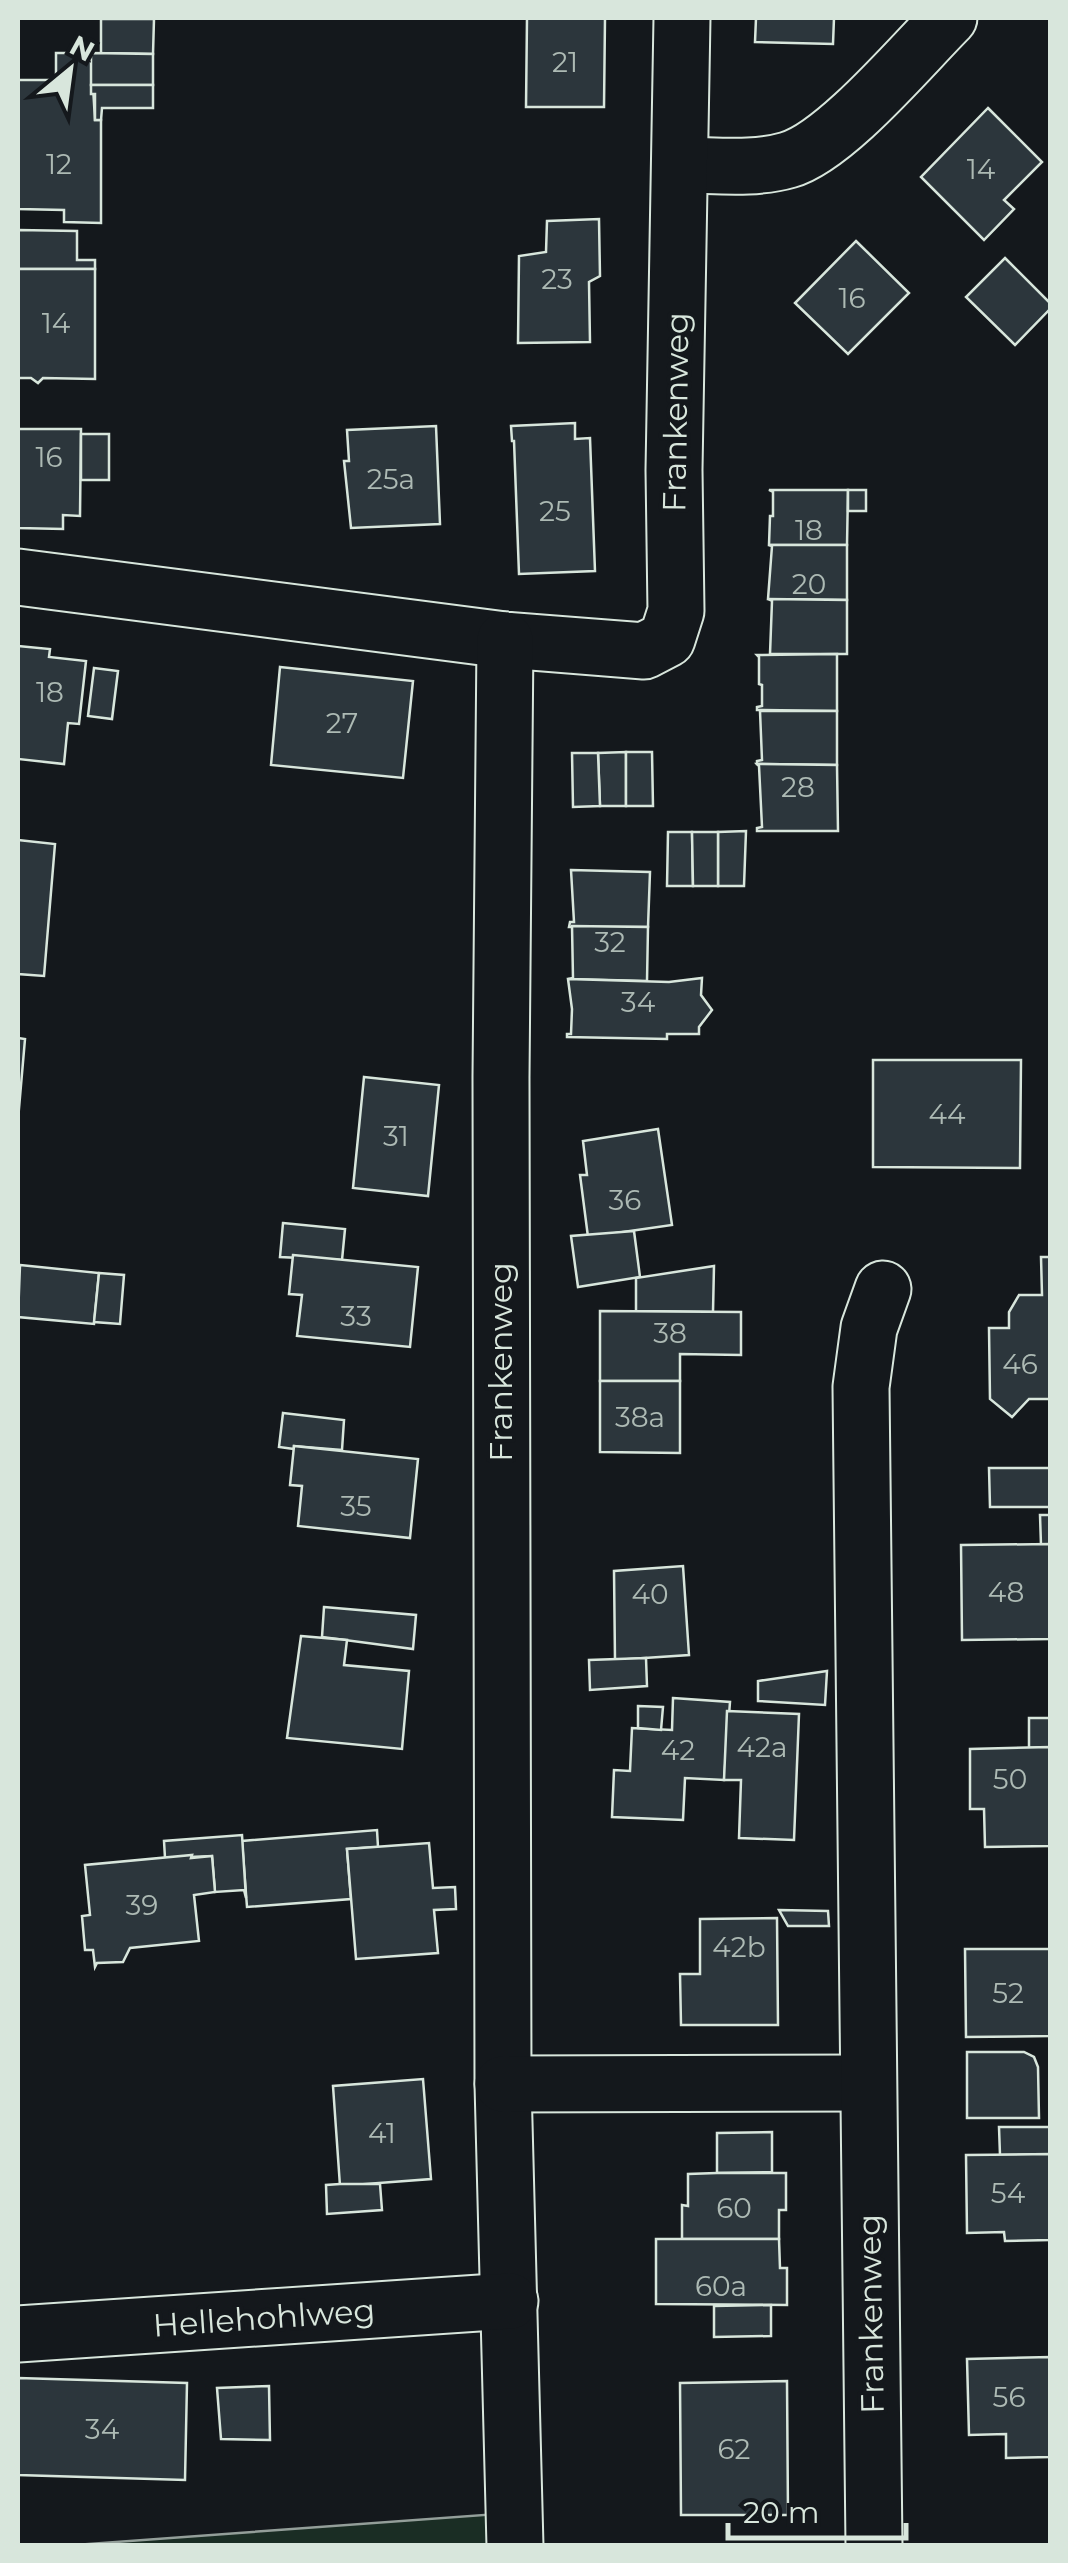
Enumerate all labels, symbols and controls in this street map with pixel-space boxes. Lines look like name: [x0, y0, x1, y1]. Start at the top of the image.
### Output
north arrow: [20, 20, 120, 120]
text: N: [64, 28, 100, 68]
house number: 21: [552, 45, 578, 79]
house number: 12: [46, 147, 72, 181]
house number: 14: [967, 152, 996, 186]
house number: 23: [541, 262, 573, 296]
house number: 16: [838, 281, 866, 315]
house number: 14: [42, 306, 71, 340]
street label: Frankenweg: [654, 312, 697, 512]
house number: 16: [35, 440, 63, 474]
house number: 25a: [367, 462, 415, 496]
house number: 25: [539, 494, 571, 528]
house number: 18: [795, 513, 823, 547]
house number: 20: [792, 567, 826, 601]
house number: 18: [36, 675, 64, 709]
house number: 27: [326, 706, 358, 740]
house number: 28: [781, 770, 815, 804]
house number: 32: [594, 925, 626, 959]
house number: 34: [621, 985, 656, 1019]
house number: 44: [928, 1097, 966, 1131]
house number: 31: [383, 1119, 409, 1153]
house number: 36: [609, 1183, 641, 1217]
street label: Frankenweg: [481, 1262, 520, 1462]
house number: 33: [340, 1299, 372, 1333]
house number: 38: [653, 1316, 687, 1350]
house number: 46: [1002, 1347, 1038, 1381]
house number: 38a: [615, 1400, 665, 1434]
house number: 35: [340, 1489, 372, 1523]
house number: 48: [988, 1575, 1024, 1609]
house number: 40: [631, 1577, 669, 1611]
house number: 42a: [737, 1730, 787, 1764]
house number: 42: [661, 1733, 695, 1767]
house number: 50: [993, 1762, 1027, 1796]
house number: 39: [126, 1888, 158, 1922]
house number: 42b: [712, 1930, 766, 1964]
house number: 52: [992, 1976, 1024, 2010]
house number: 41: [368, 2116, 396, 2150]
house number: 54: [991, 2176, 1026, 2210]
house number: 60: [716, 2191, 752, 2225]
street label: Frankenweg: [849, 2214, 892, 2414]
house number: 60a: [695, 2269, 747, 2303]
street label: Hellehohlweg: [152, 2290, 376, 2345]
house number: 56: [993, 2380, 1025, 2414]
house number: 34: [85, 2412, 120, 2446]
house number: 62: [718, 2432, 750, 2466]
scale bar: [728, 2478, 906, 2540]
text: 20 m: [743, 2494, 820, 2531]

